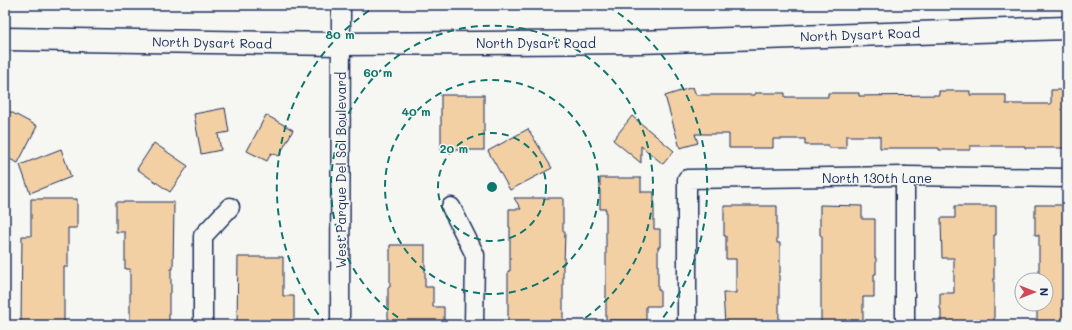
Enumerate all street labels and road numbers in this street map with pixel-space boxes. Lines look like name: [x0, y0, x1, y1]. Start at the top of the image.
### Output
street label: North Dysart Road: [800, 23, 920, 45]
street label: North Dysart Road: [152, 32, 272, 52]
street label: North Dysart Road: [476, 34, 596, 51]
street label: West Parque Del Sol Boulevard: [332, 72, 349, 268]
street label: North 130th Lane: [822, 169, 932, 186]

